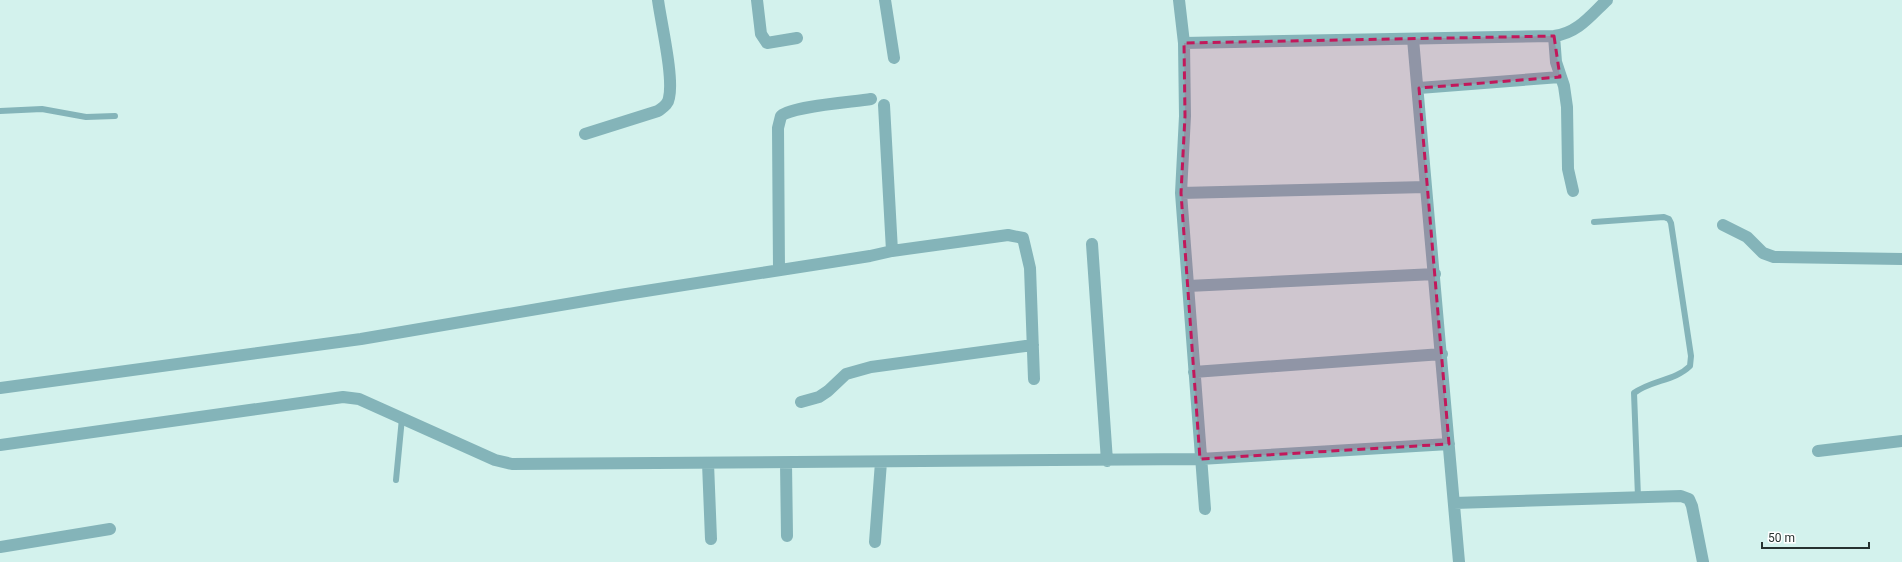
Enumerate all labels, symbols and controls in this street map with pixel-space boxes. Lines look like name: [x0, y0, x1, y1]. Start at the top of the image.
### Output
scale bar: [1762, 524, 1869, 550]
text: 50 m: [1768, 531, 1795, 545]

